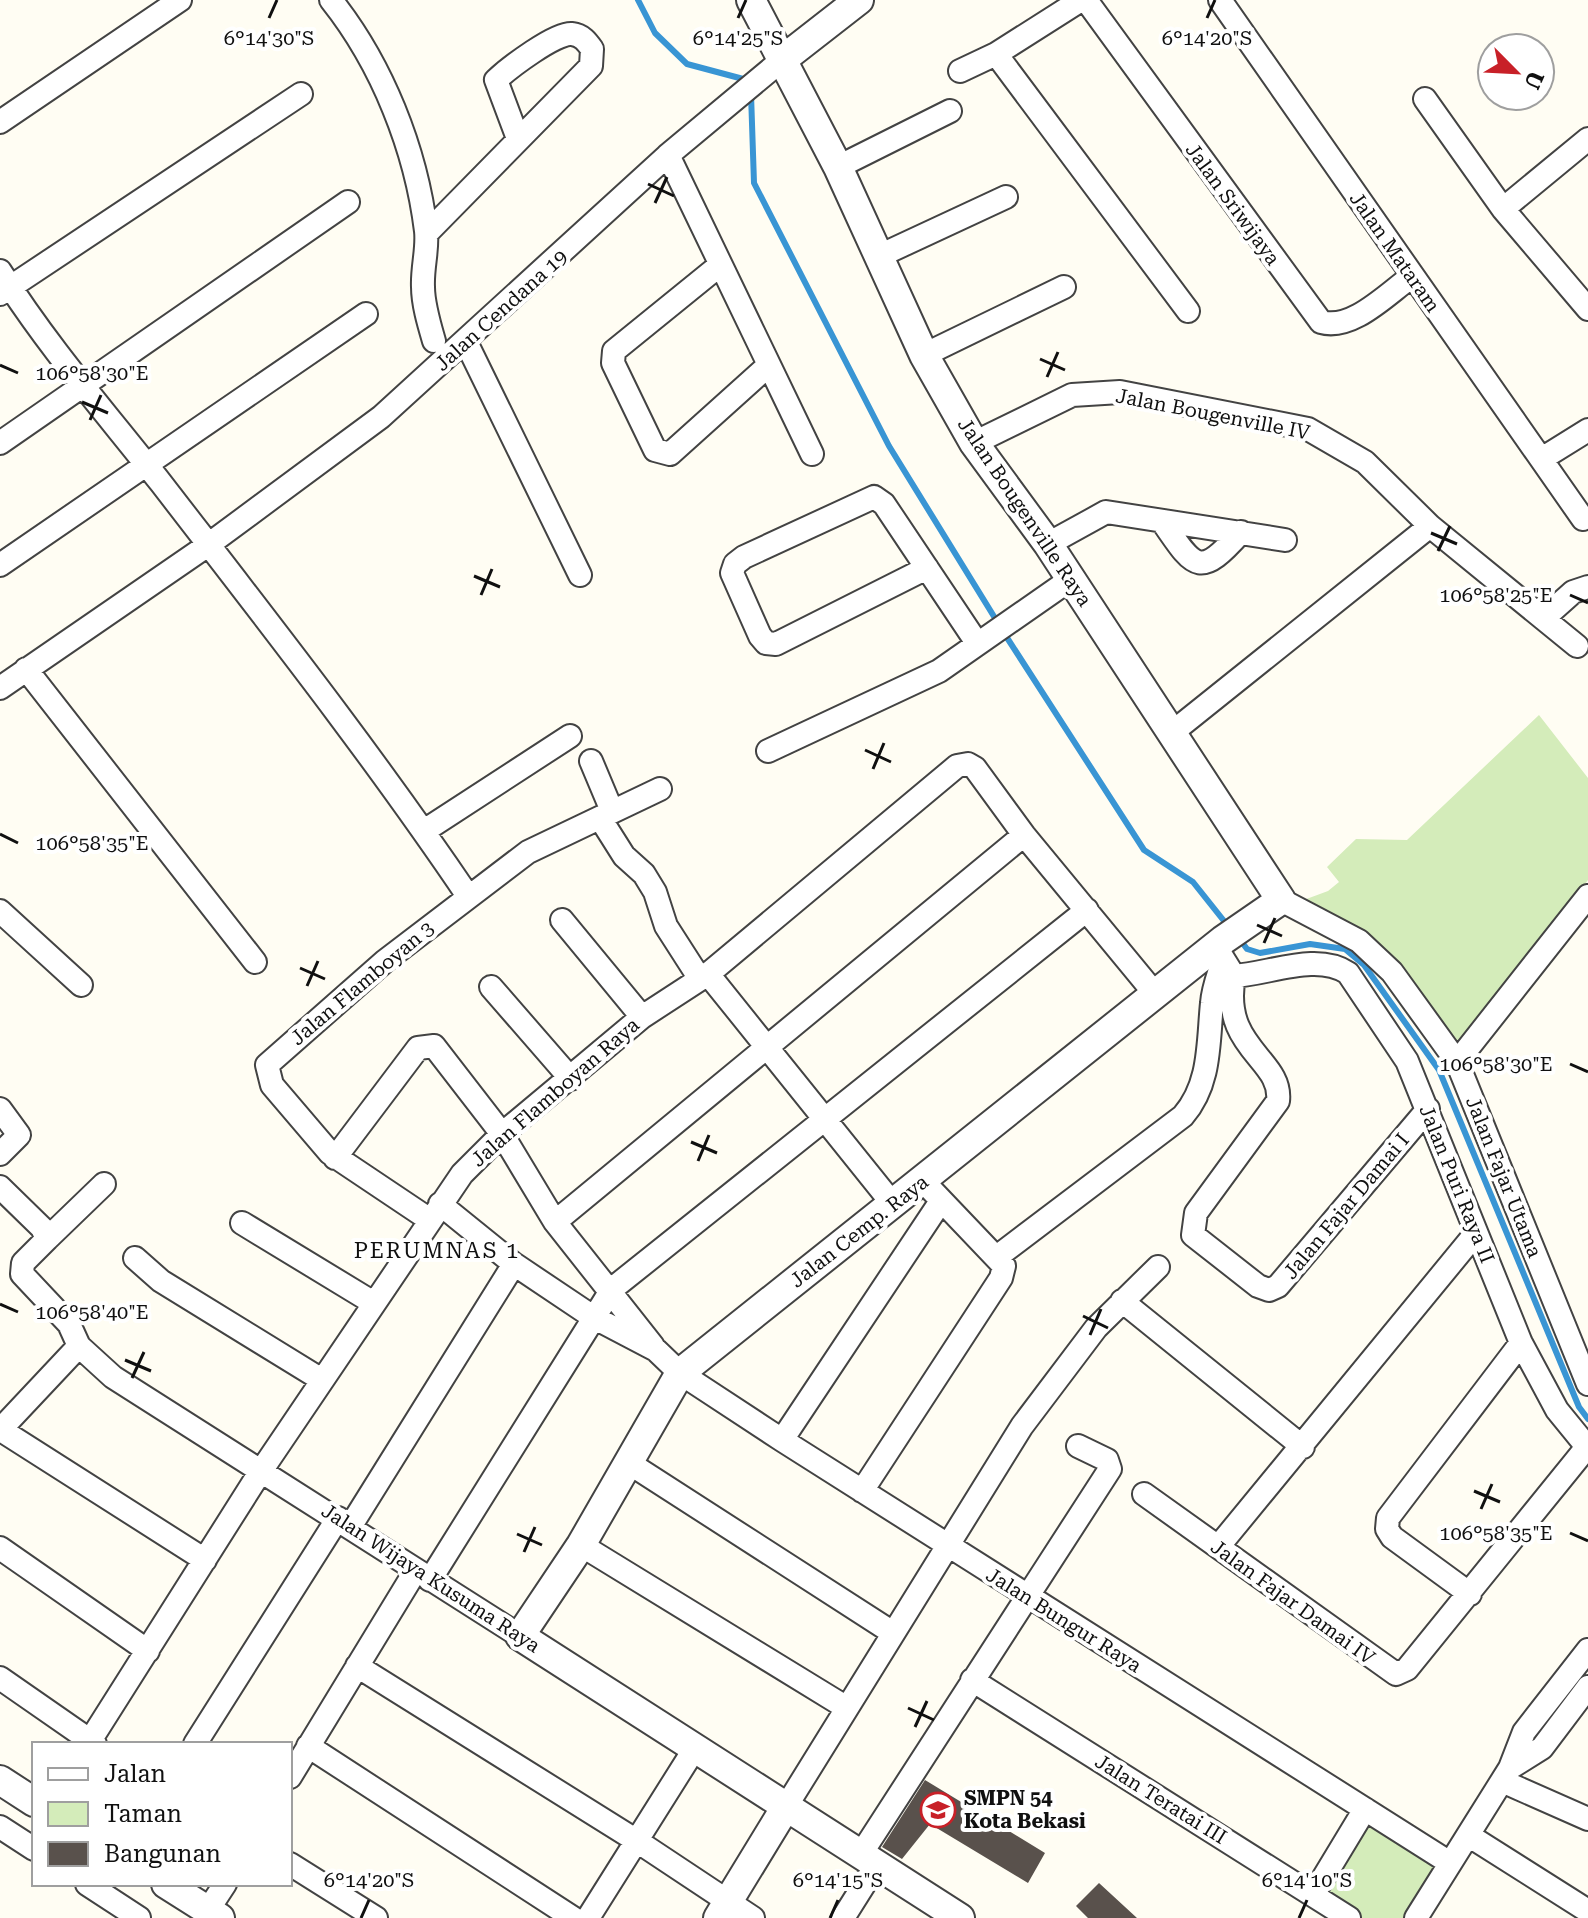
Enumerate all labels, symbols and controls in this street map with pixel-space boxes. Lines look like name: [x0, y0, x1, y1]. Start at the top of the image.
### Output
text: 6°14'30"S: [224, 26, 314, 50]
text: 6°14'25"S: [693, 26, 783, 50]
text: 6°14'20"S: [1162, 26, 1252, 50]
north arrow: [1476, 32, 1556, 112]
text: U: [1519, 67, 1549, 93]
street label: Jalan Sriwijaya: [1181, 138, 1285, 270]
street label: Jalan Mataram: [1345, 187, 1445, 317]
street label: Jalan Cendana 19: [430, 244, 572, 376]
text: 106°58'30"E: [35, 361, 149, 385]
street label: Jalan Bougenville IV: [1114, 383, 1312, 445]
street label: Jalan Bougenville Raya: [953, 413, 1097, 611]
text: 106°58'25"E: [1439, 583, 1553, 607]
text: 106°58'35"E: [35, 831, 149, 855]
street label: Jalan Flamboyan 3: [285, 916, 439, 1050]
street label: Jalan Flamboyan Raya: [466, 1012, 644, 1172]
text: 106°58'30"E: [1439, 1052, 1553, 1076]
street label: Jalan Fajar Utama: [1461, 1093, 1547, 1261]
street label: Jalan Puri Raya II: [1414, 1102, 1500, 1266]
street label: Jalan Fajar Damai I: [1278, 1128, 1414, 1284]
street label: Jalan Cemp. Raya: [785, 1169, 933, 1292]
district label: PERUMNAS 1: [354, 1238, 520, 1263]
text: 106°58'40"E: [35, 1300, 149, 1324]
street label: Jalan Wijaya Kusuma Raya: [317, 1498, 545, 1658]
text: 106°58'35"E: [1439, 1521, 1553, 1545]
street label: Jalan Fajar Damai IV: [1206, 1534, 1380, 1670]
street label: Jalan Bungur Raya: [982, 1562, 1146, 1678]
legend: [32, 1742, 292, 1886]
street label: Jalan Teratai III: [1091, 1749, 1231, 1849]
text: Jalan: [104, 1760, 166, 1788]
place label: SMPN 54 Kota Bekasi: [964, 1786, 1086, 1833]
school or university icon: SMPN 54 Kota Bekasi: [919, 1791, 957, 1829]
text: Taman: [104, 1800, 182, 1828]
text: Bangunan: [104, 1840, 221, 1868]
text: 6°14'20"S: [324, 1868, 414, 1892]
text: 6°14'15"S: [793, 1868, 883, 1892]
text: 6°14'10"S: [1262, 1868, 1352, 1892]

